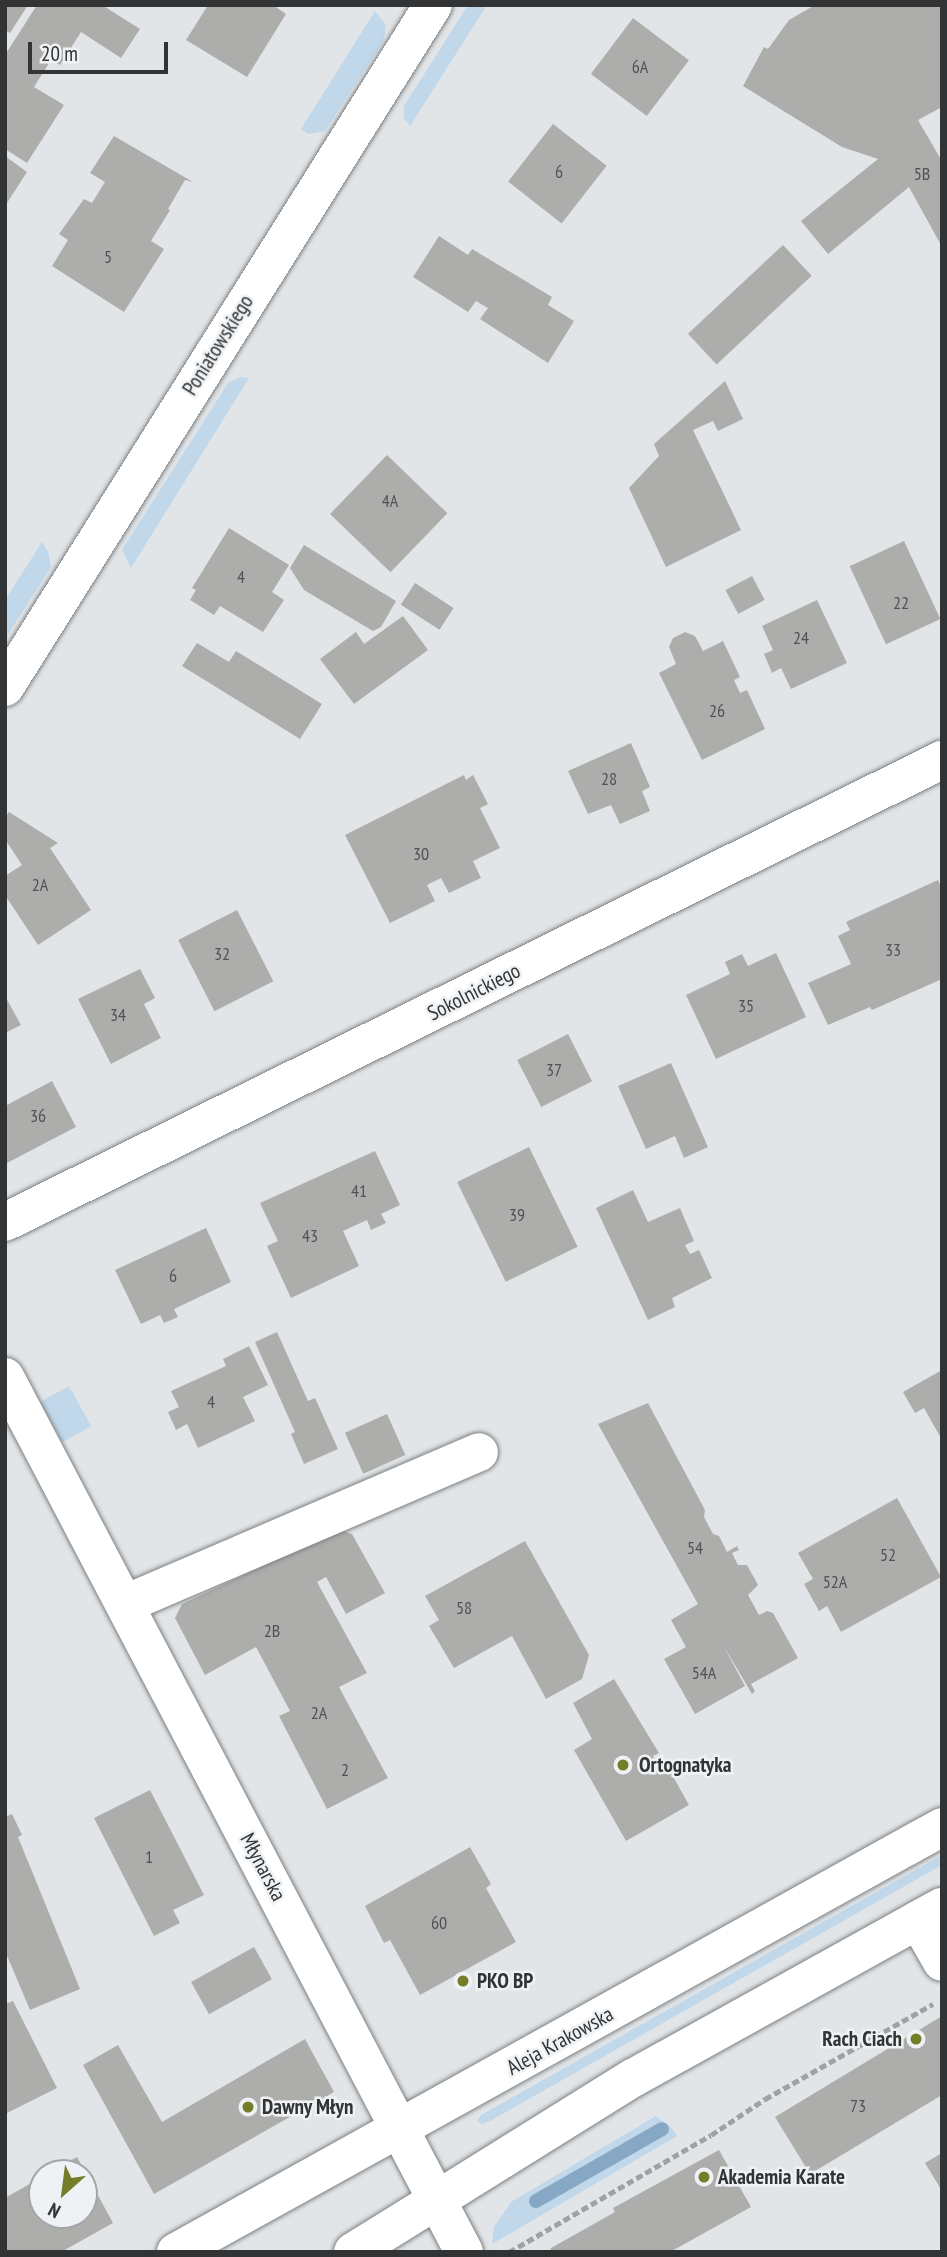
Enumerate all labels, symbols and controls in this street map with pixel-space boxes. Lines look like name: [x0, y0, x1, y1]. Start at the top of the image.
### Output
scale bar: [32, 28, 172, 72]
text: 20 m: [41, 40, 78, 67]
house number: 6A: [632, 56, 648, 78]
house number: 6: [555, 161, 563, 183]
house number: 5B: [914, 163, 930, 185]
house number: 5: [104, 246, 112, 268]
street label: Poniatowskiego: [177, 290, 259, 400]
house number: 4A: [382, 490, 398, 512]
house number: 4: [237, 566, 245, 588]
house number: 22: [893, 592, 909, 614]
house number: 24: [793, 627, 809, 649]
house number: 26: [709, 700, 725, 722]
house number: 28: [601, 768, 617, 790]
house number: 30: [413, 843, 429, 865]
house number: 2A: [32, 874, 48, 896]
house number: 33: [885, 939, 901, 961]
house number: 32: [214, 943, 230, 965]
street label: Sokolnickiego: [423, 958, 525, 1026]
house number: 35: [738, 995, 754, 1017]
house number: 34: [110, 1004, 126, 1026]
house number: 37: [546, 1059, 562, 1081]
house number: 36: [30, 1105, 46, 1127]
house number: 41: [351, 1180, 367, 1202]
house number: 39: [509, 1204, 525, 1226]
house number: 43: [302, 1225, 318, 1247]
house number: 6: [169, 1265, 177, 1287]
house number: 4: [207, 1391, 215, 1413]
house number: 54: [687, 1537, 703, 1559]
house number: 52: [880, 1544, 896, 1566]
house number: 52A: [823, 1571, 847, 1593]
house number: 58: [456, 1597, 472, 1619]
house number: 2B: [264, 1620, 280, 1642]
house number: 54A: [692, 1662, 716, 1684]
house number: 2A: [311, 1702, 327, 1724]
place label: Ortognatyka: [639, 1752, 732, 1778]
marker: Ortognatyka: [613, 1755, 633, 1775]
house number: 2: [341, 1759, 349, 1781]
street label: Młynarska: [235, 1829, 291, 1905]
house number: 1: [145, 1846, 153, 1868]
house number: 60: [431, 1912, 447, 1934]
place label: PKO BP: [477, 1968, 534, 1994]
marker: PKO BP: [455, 1973, 471, 1989]
street label: Aleja Krakowska: [502, 2001, 618, 2081]
place label: Rach Ciach: [822, 2026, 902, 2052]
marker: Rach Ciach: [908, 2031, 924, 2047]
place label: Dawny Młyn: [262, 2094, 354, 2120]
house number: 73: [850, 2095, 866, 2117]
marker: Dawny Młyn: [240, 2099, 256, 2115]
north arrow: [28, 2159, 98, 2229]
place label: Akademia Karate: [718, 2164, 845, 2190]
marker: Akademia Karate: [696, 2169, 712, 2185]
text: N: [44, 2198, 64, 2224]

